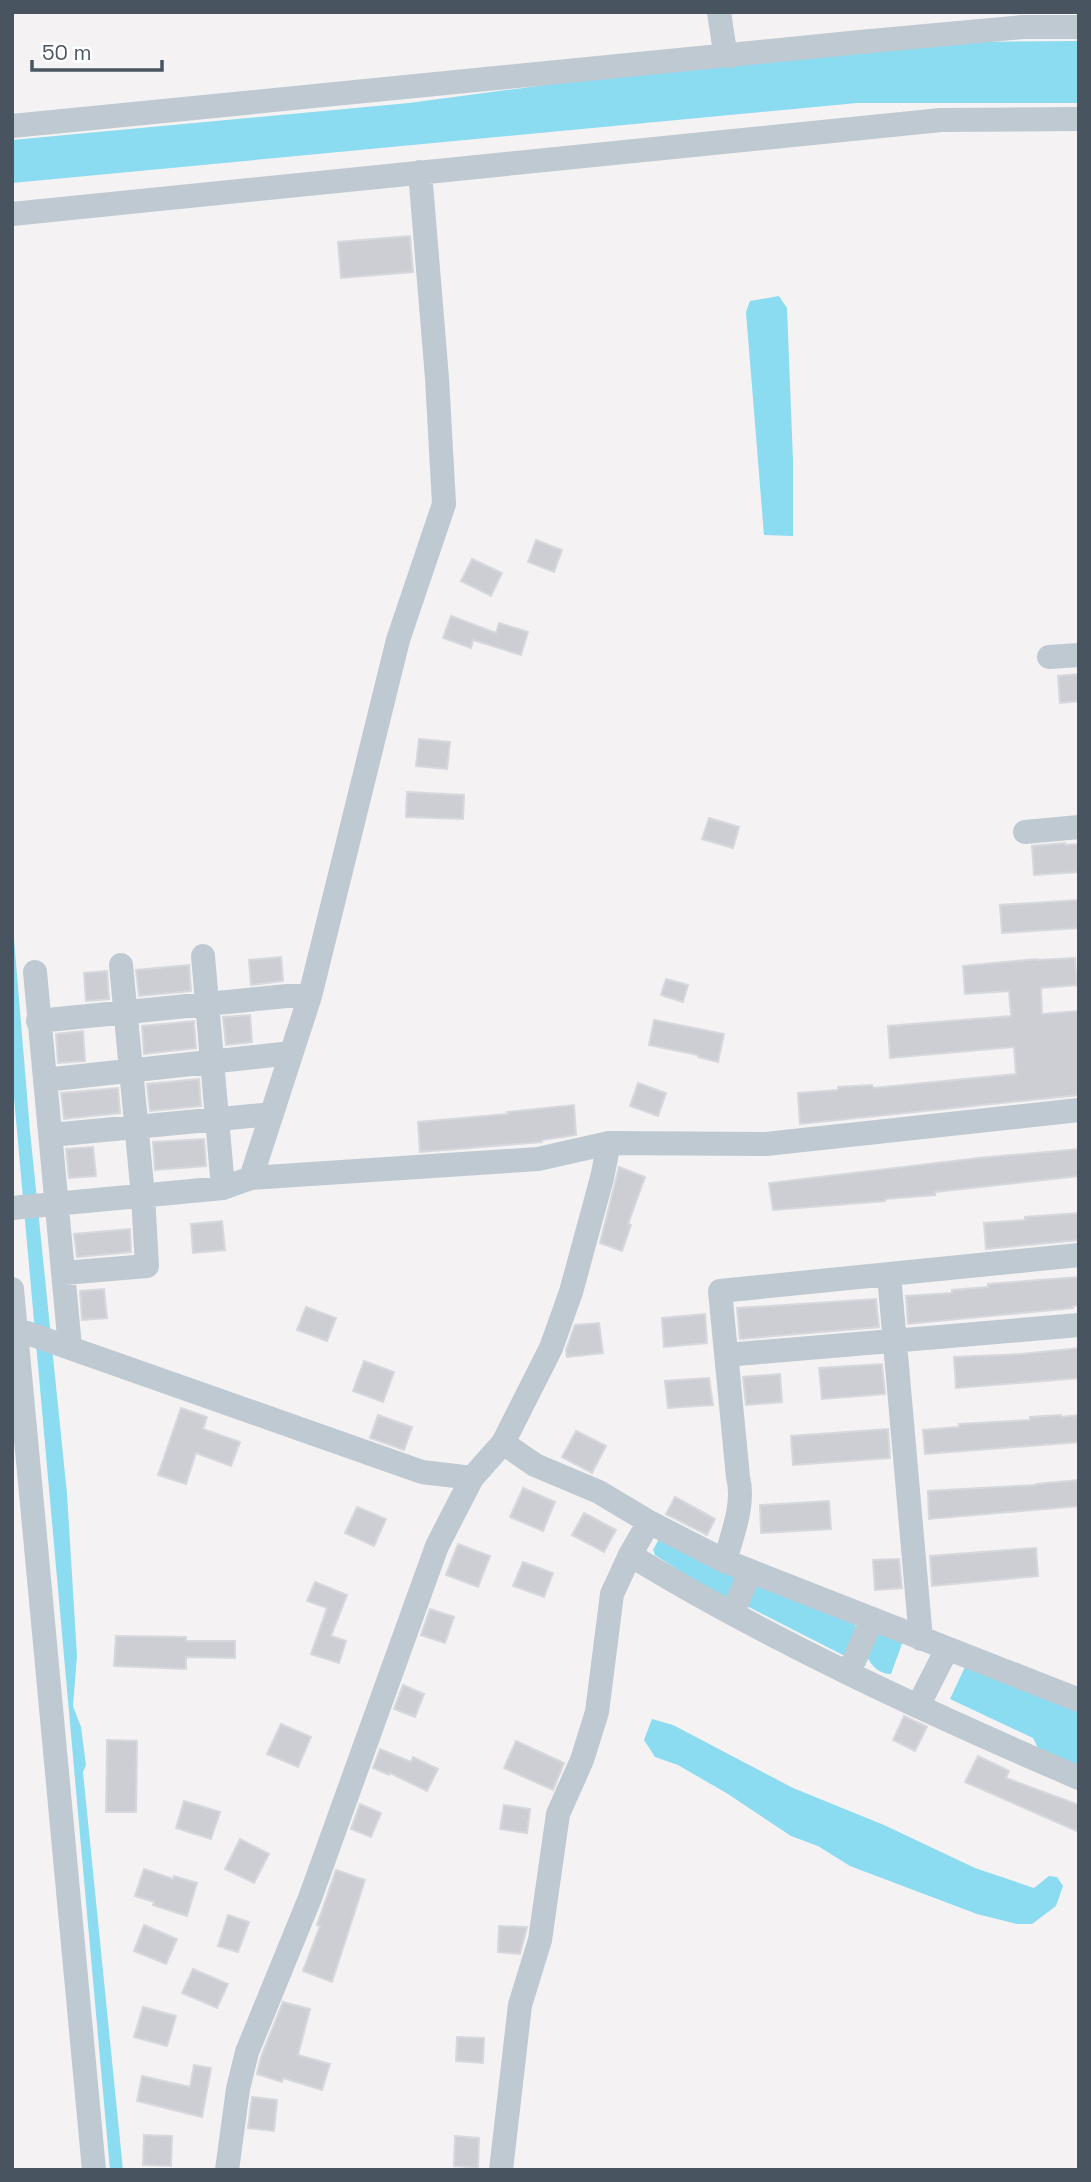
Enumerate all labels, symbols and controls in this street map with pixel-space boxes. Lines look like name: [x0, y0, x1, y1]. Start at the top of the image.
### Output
scale bar: [32, 28, 161, 72]
text: 50 m: [42, 39, 92, 66]

